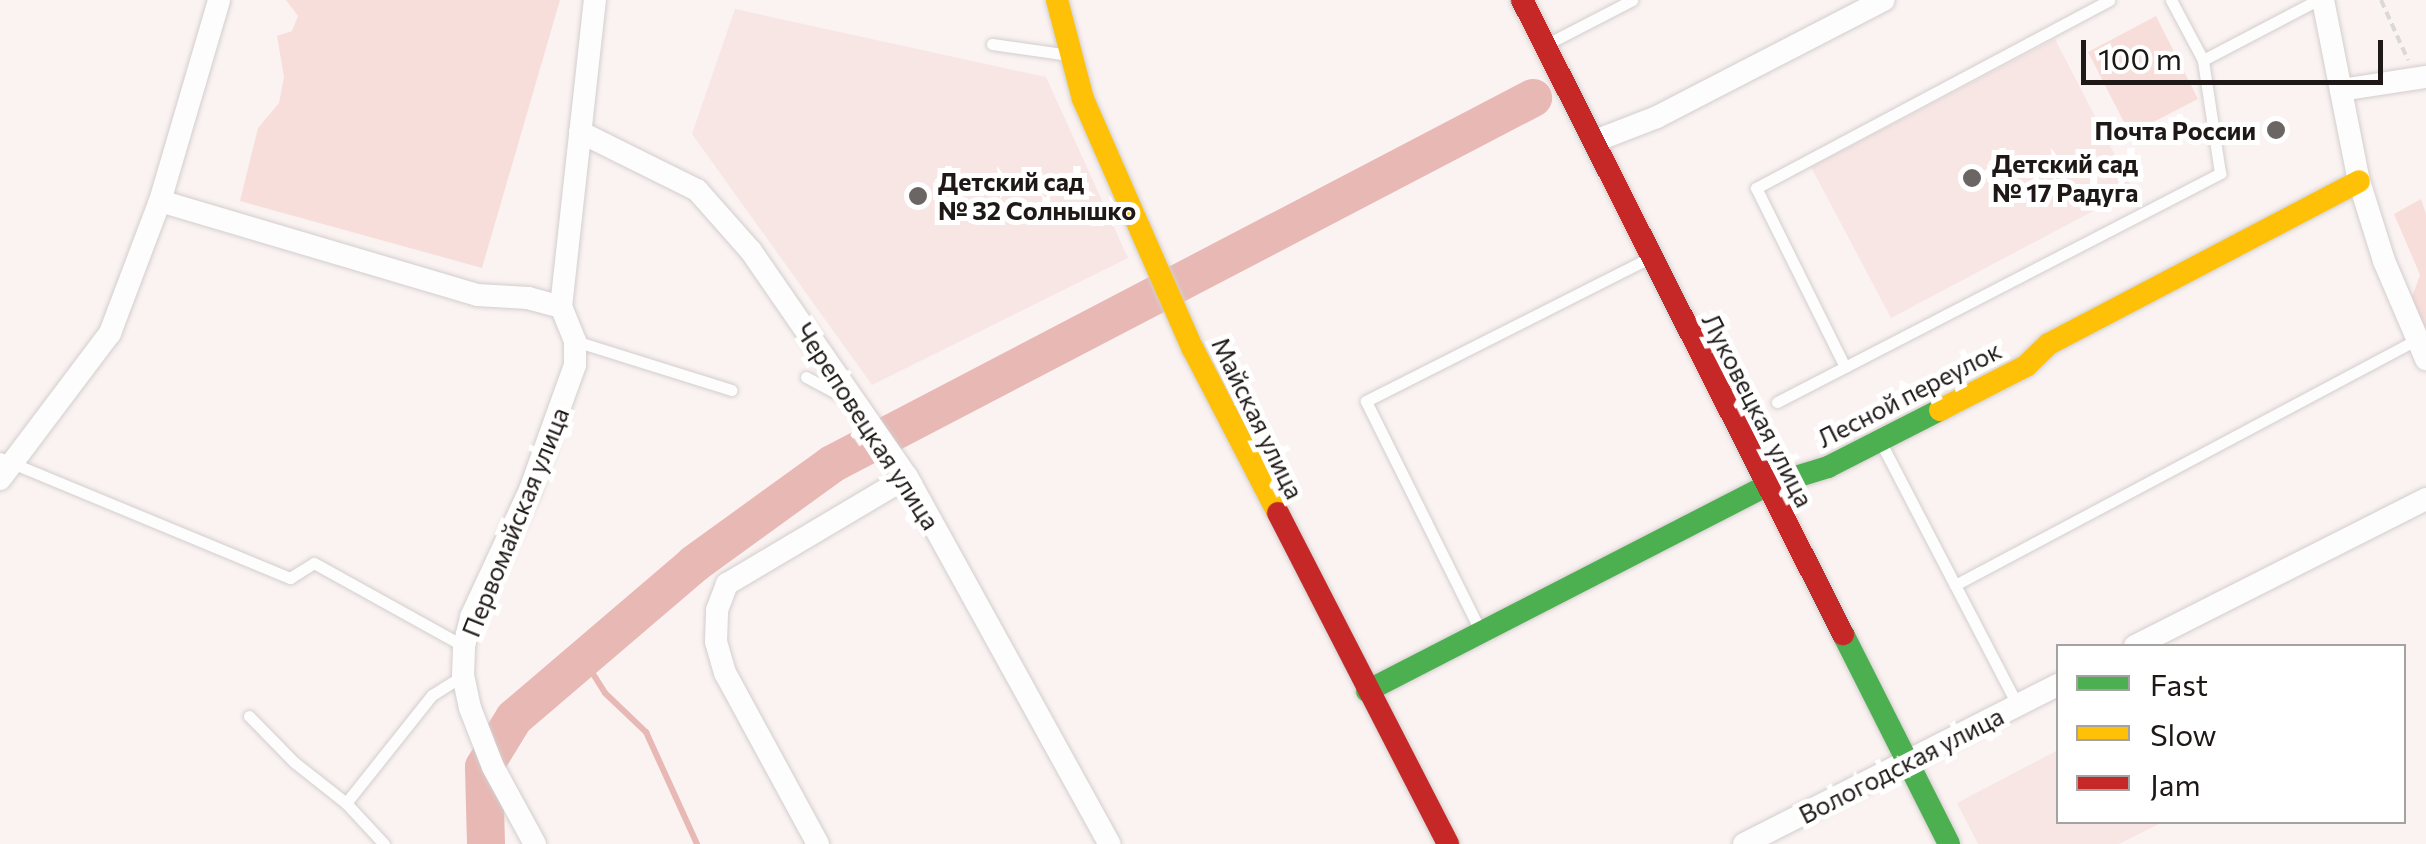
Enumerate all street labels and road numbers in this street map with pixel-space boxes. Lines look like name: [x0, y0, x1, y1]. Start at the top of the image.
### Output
street label: Луковецкая улица: [1696, 308, 1820, 512]
street label: Череповецкая улица: [790, 317, 946, 535]
street label: Майская улица: [1206, 332, 1310, 504]
street label: Лесной переулок: [1812, 335, 2006, 453]
street label: Первомайская улица: [455, 403, 575, 641]
street label: Вологодская улица: [1794, 700, 2008, 830]

